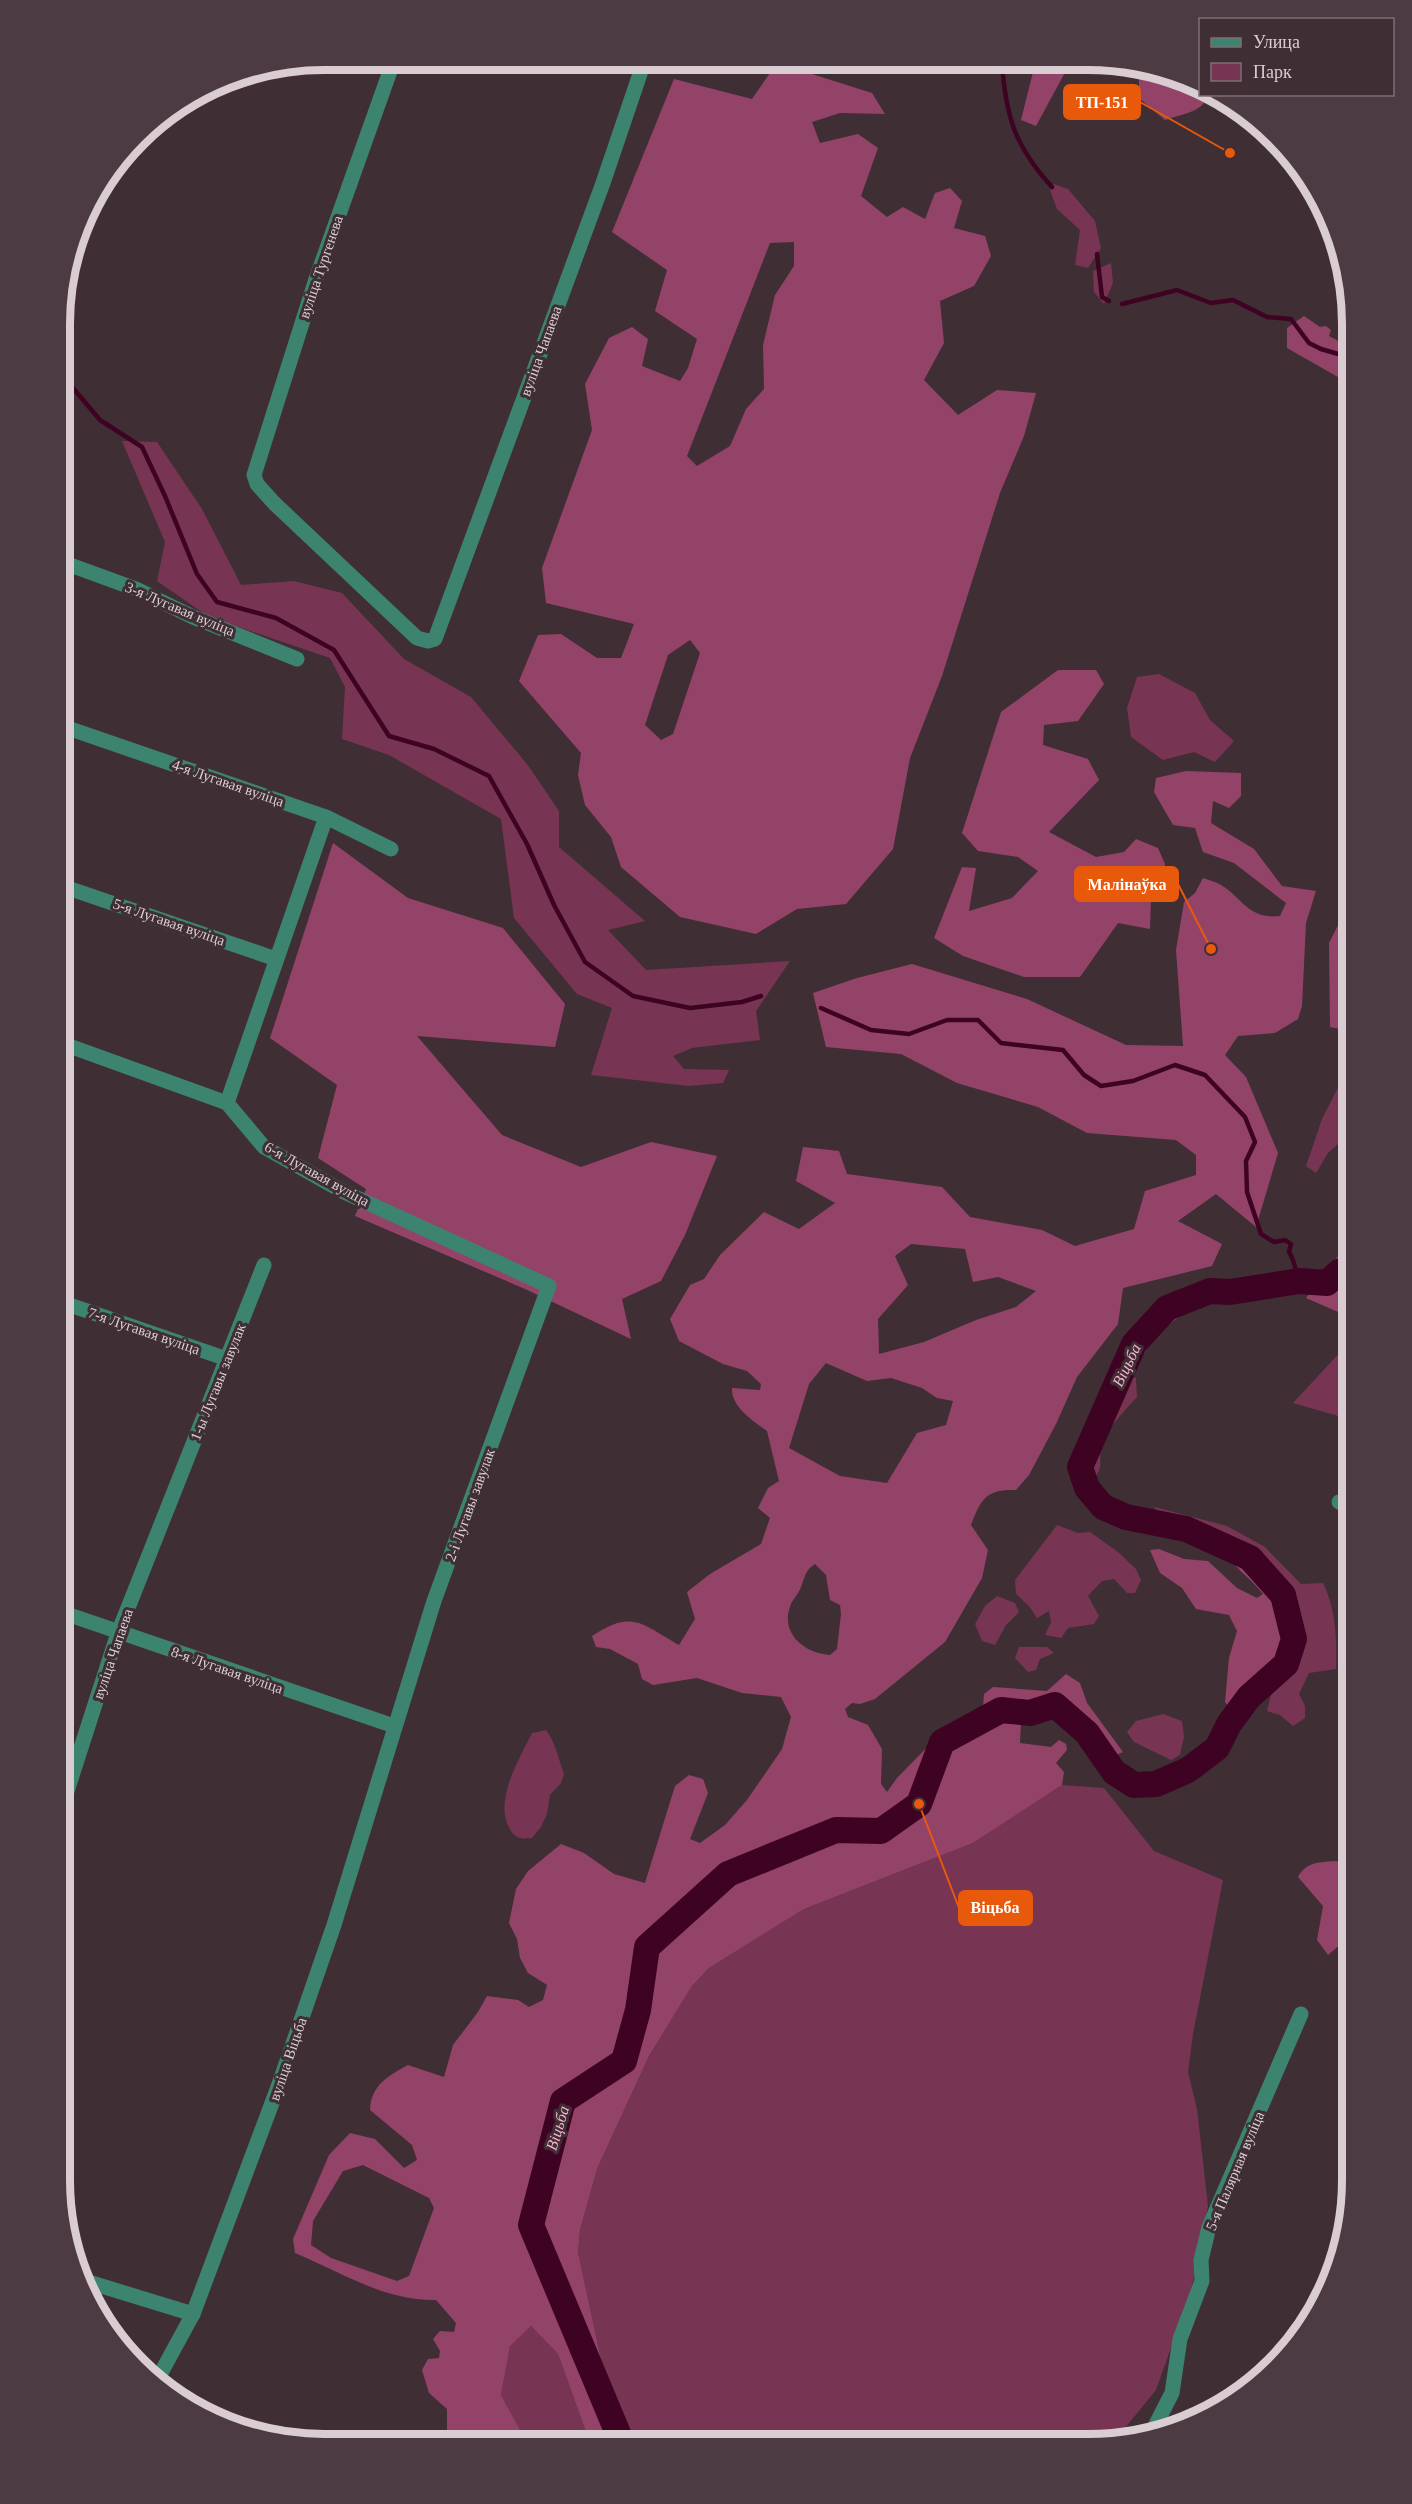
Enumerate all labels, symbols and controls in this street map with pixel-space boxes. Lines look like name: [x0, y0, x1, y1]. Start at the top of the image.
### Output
legend: [1199, 18, 1394, 96]
text: Улица: [1253, 32, 1300, 52]
text: Парк: [1253, 62, 1292, 82]
callout: ТП-151: [1064, 85, 1140, 119]
text: ТП-151: [1076, 94, 1128, 111]
street label: вуліца Тургенева: [296, 213, 346, 321]
street label: вуліца Чапаева: [517, 303, 565, 398]
street label: 3-я Лугавая вуліца: [123, 579, 237, 639]
street label: 4-я Лугавая вуліца: [170, 756, 286, 810]
callout: Малінаўка: [1075, 867, 1178, 901]
text: Малінаўка: [1088, 876, 1166, 894]
street label: 5-я Лугавая вуліца: [111, 895, 227, 949]
street label: 6-я Лугавая вуліца: [262, 1139, 372, 1210]
street label: 7-я Лугавая вуліца: [86, 1304, 202, 1358]
street label: 1-ы Лугавы завулак: [187, 1321, 249, 1443]
water label: Віцьба: [1109, 1341, 1145, 1390]
street label: 2-і Лугавы завулак: [442, 1446, 498, 1564]
street label: вуліца Чапаева: [90, 1606, 136, 1701]
street label: 8-я Лугавая вуліца: [169, 1643, 285, 1697]
callout: Віцьба: [959, 1891, 1032, 1925]
text: Віцьба: [971, 1899, 1019, 1916]
street label: вуліца Віцьба: [266, 2015, 310, 2103]
water label: Віцьба: [543, 2104, 573, 2153]
street label: 5-я Палярная вуліца: [1203, 2109, 1267, 2233]

